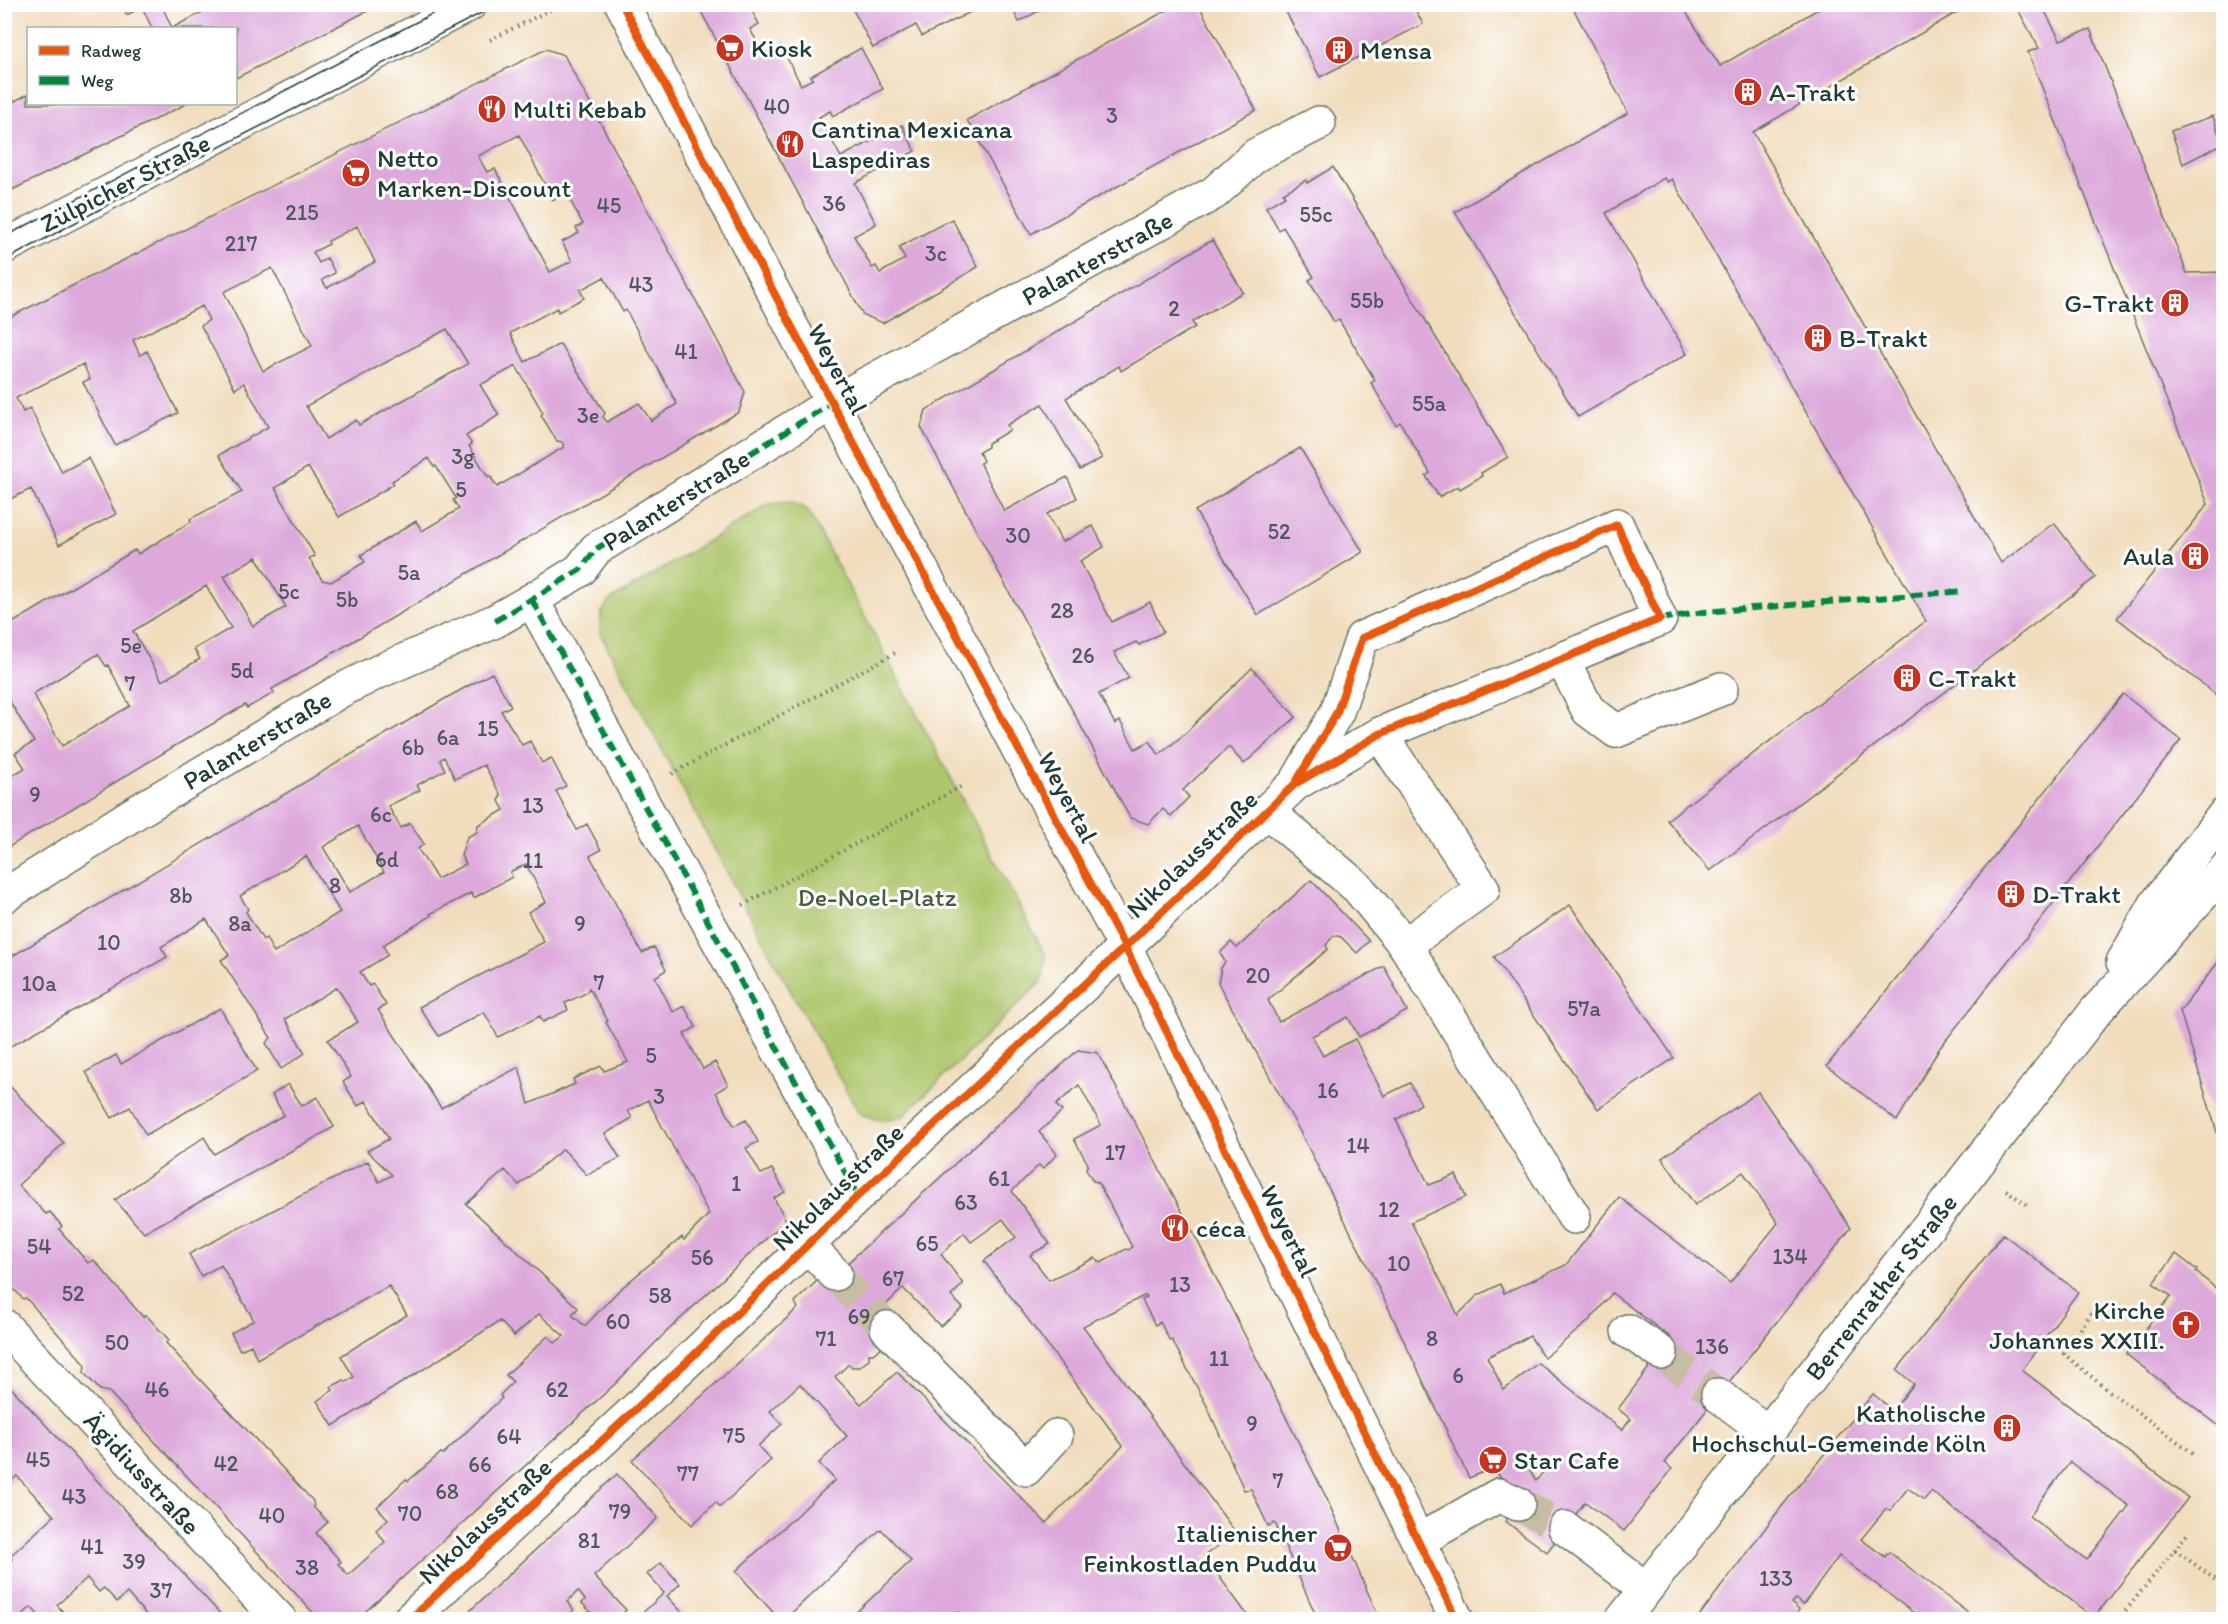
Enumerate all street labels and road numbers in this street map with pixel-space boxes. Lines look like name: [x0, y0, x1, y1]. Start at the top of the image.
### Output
street label: Zülpicher Straße: [35, 126, 215, 240]
street label: Palanterstraße: [1016, 203, 1178, 313]
street label: Weyertal: [801, 318, 875, 420]
street label: Palanterstraße: [596, 442, 756, 558]
street label: Palanterstraße: [177, 683, 337, 797]
street label: Weyertal: [1031, 746, 1105, 848]
street label: Nikolausstraße: [1119, 783, 1265, 925]
street label: Nikolausstraße: [765, 1116, 911, 1258]
street label: Weyertal: [1253, 1180, 1325, 1282]
street label: Berrenrather Straße: [1798, 1187, 1964, 1387]
street label: Ägidiusstraße: [77, 1405, 207, 1541]
street label: Nikolausstraße: [412, 1451, 558, 1591]

